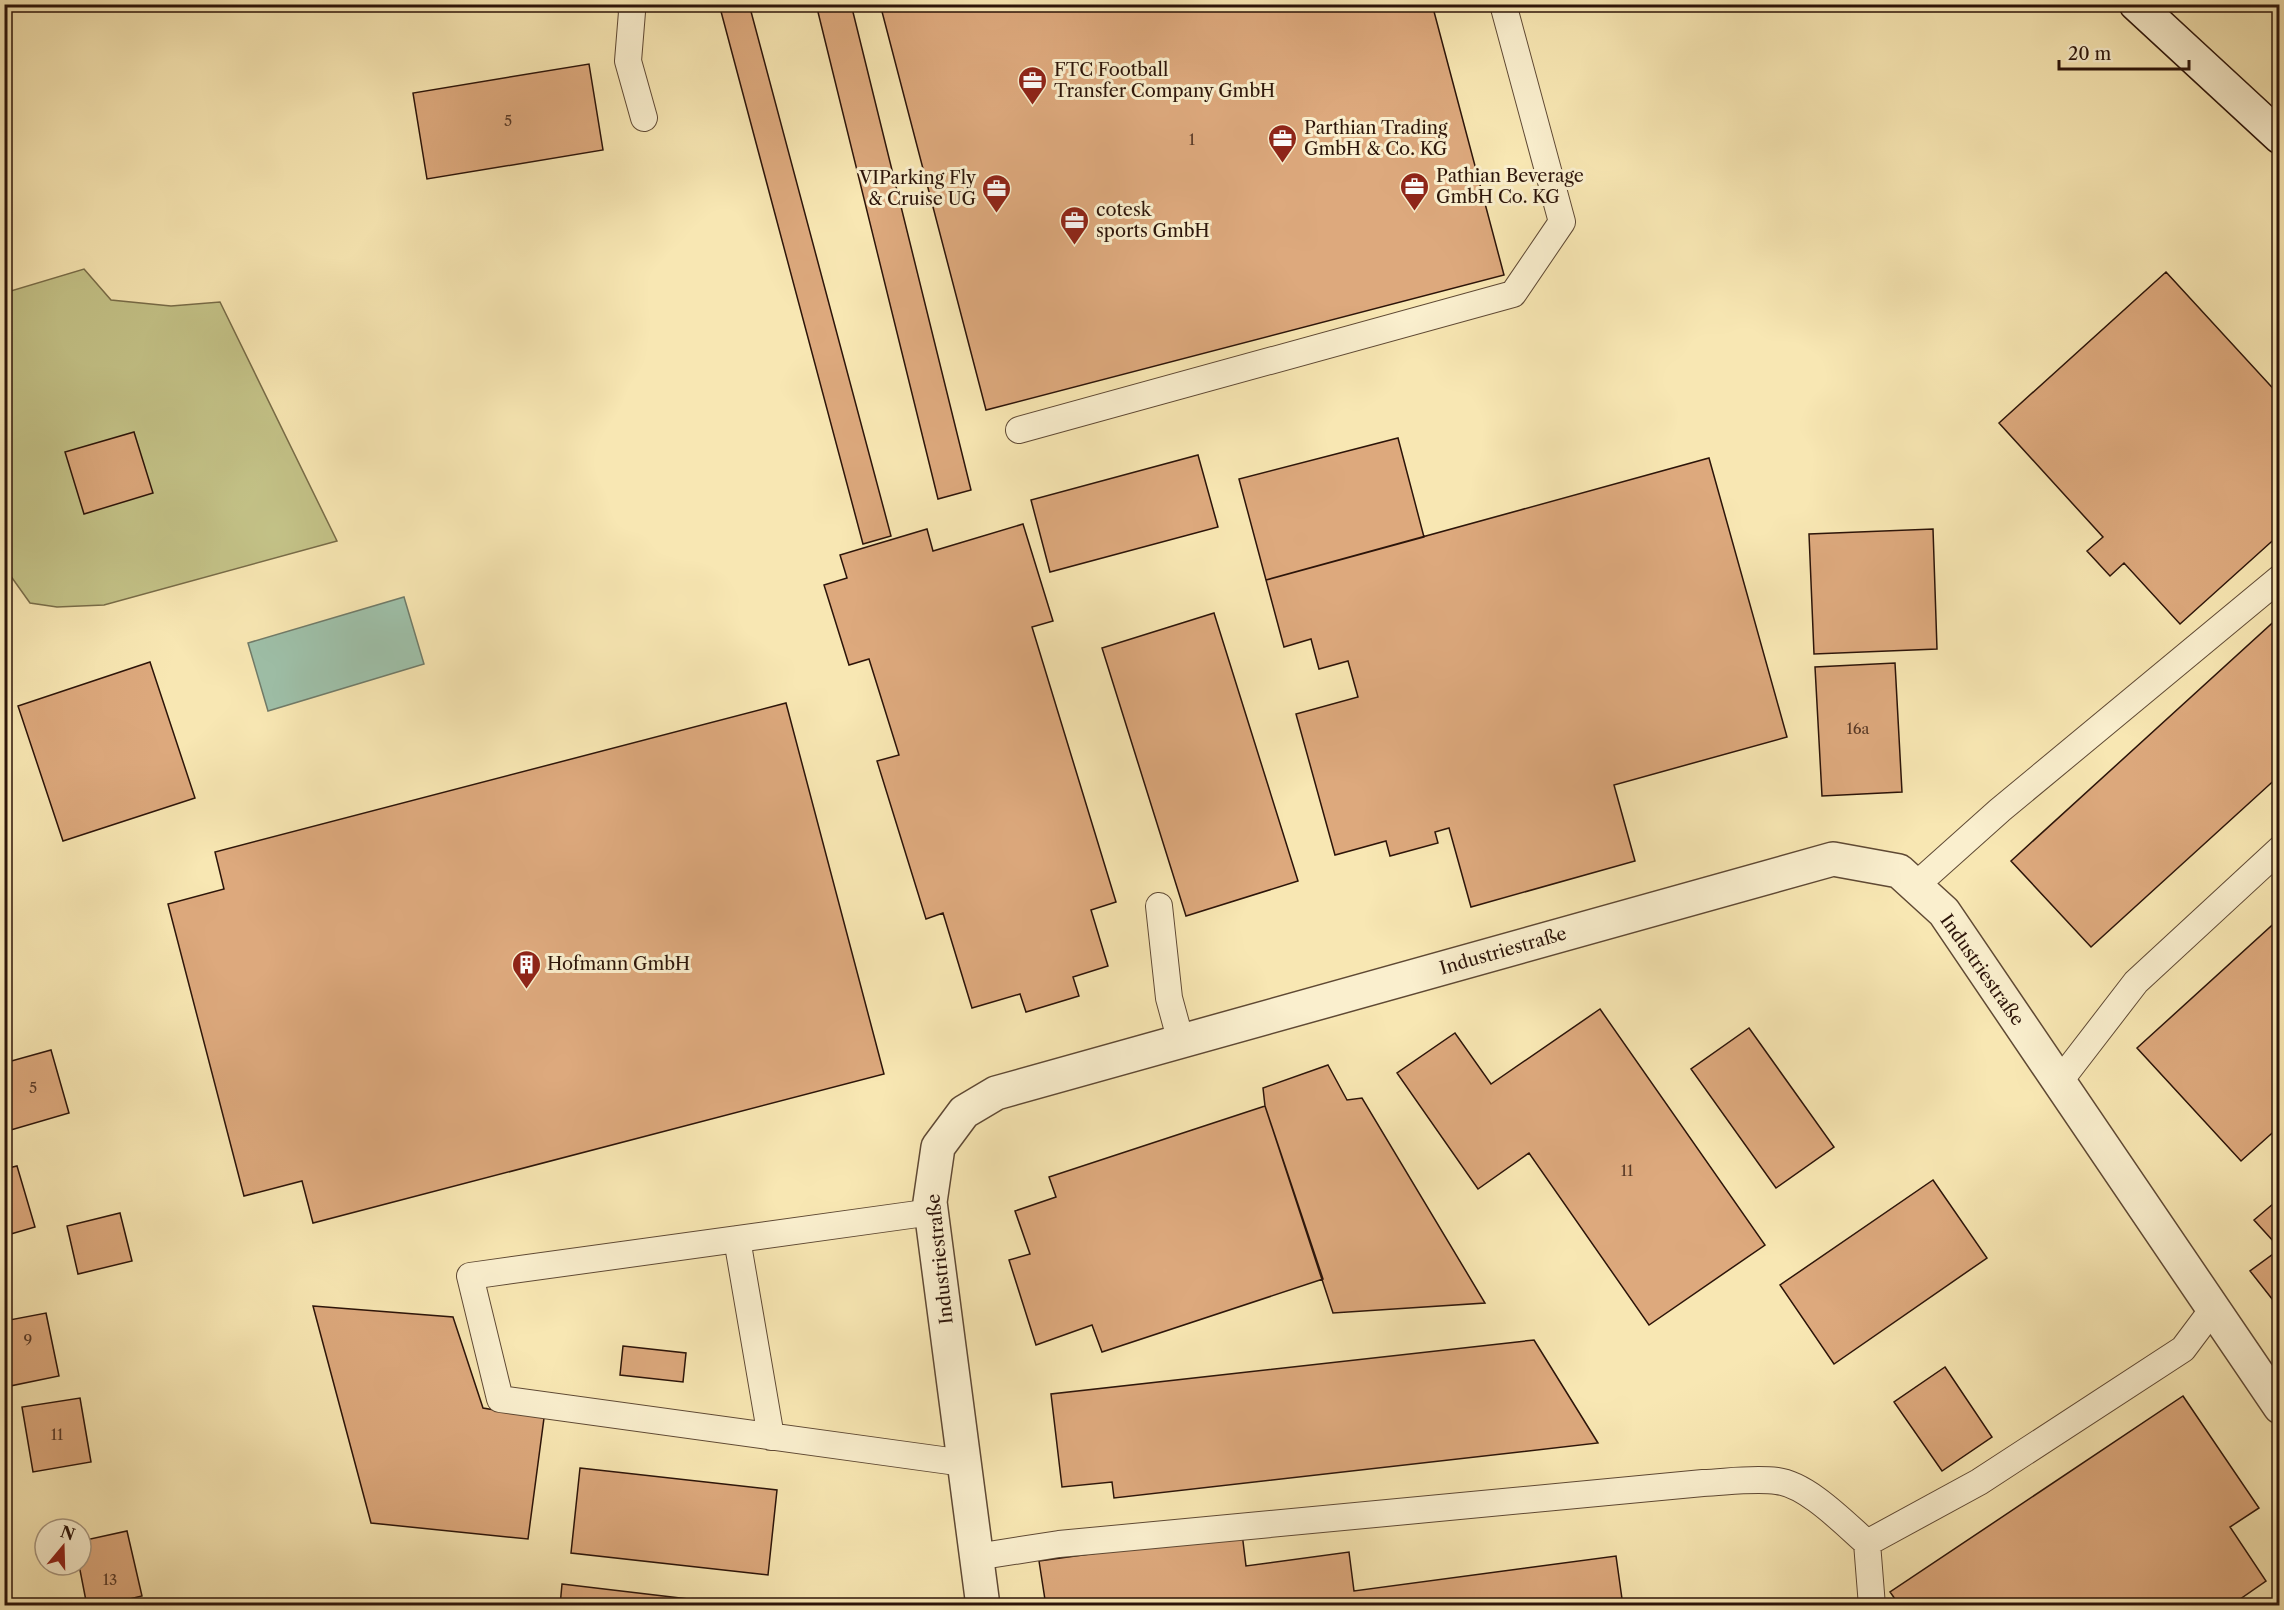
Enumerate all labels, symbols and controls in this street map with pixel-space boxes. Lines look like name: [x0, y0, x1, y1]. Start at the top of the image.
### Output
scale bar: [2059, 33, 2190, 71]
text: 20 m: [2068, 43, 2112, 65]
place label: FTC Football Transfer Company GmbH: [1054, 59, 1275, 102]
office icon: FTC Football Transfer Company GmbH: [1017, 64, 1049, 106]
house number: 5: [504, 111, 512, 130]
place label: Parthian Trading GmbH & Co. KG: [1304, 117, 1448, 160]
office icon: Parthian Trading GmbH & Co. KG: [1267, 122, 1299, 164]
house number: 1: [1189, 130, 1196, 149]
place label: Pathian Beverage GmbH Co. KG: [1436, 165, 1584, 208]
place label: VIParking Fly & Cruise UG: [858, 167, 977, 210]
office icon: Pathian Beverage GmbH Co. KG: [1399, 170, 1431, 212]
office icon: VIParking Fly & Cruise UG: [981, 172, 1013, 214]
place label: cotesk sports GmbH: [1096, 199, 1210, 242]
office icon: cotesk sports GmbH: [1059, 204, 1091, 246]
house number: 16a: [1846, 719, 1870, 738]
street label: Industriestraße: [1935, 910, 2029, 1030]
street label: Industriestraße: [1437, 922, 1569, 980]
building icon: Hofmann GmbH: [510, 948, 542, 990]
place label: Hofmann GmbH: [547, 953, 690, 975]
house number: 5: [29, 1078, 37, 1097]
house number: 11: [1621, 1161, 1634, 1180]
street label: Industriestraße: [922, 1193, 958, 1325]
house number: 9: [24, 1330, 32, 1349]
house number: 11: [51, 1425, 64, 1444]
north arrow: [33, 1517, 93, 1577]
text: N: [58, 1521, 78, 1545]
house number: 13: [103, 1570, 117, 1589]

